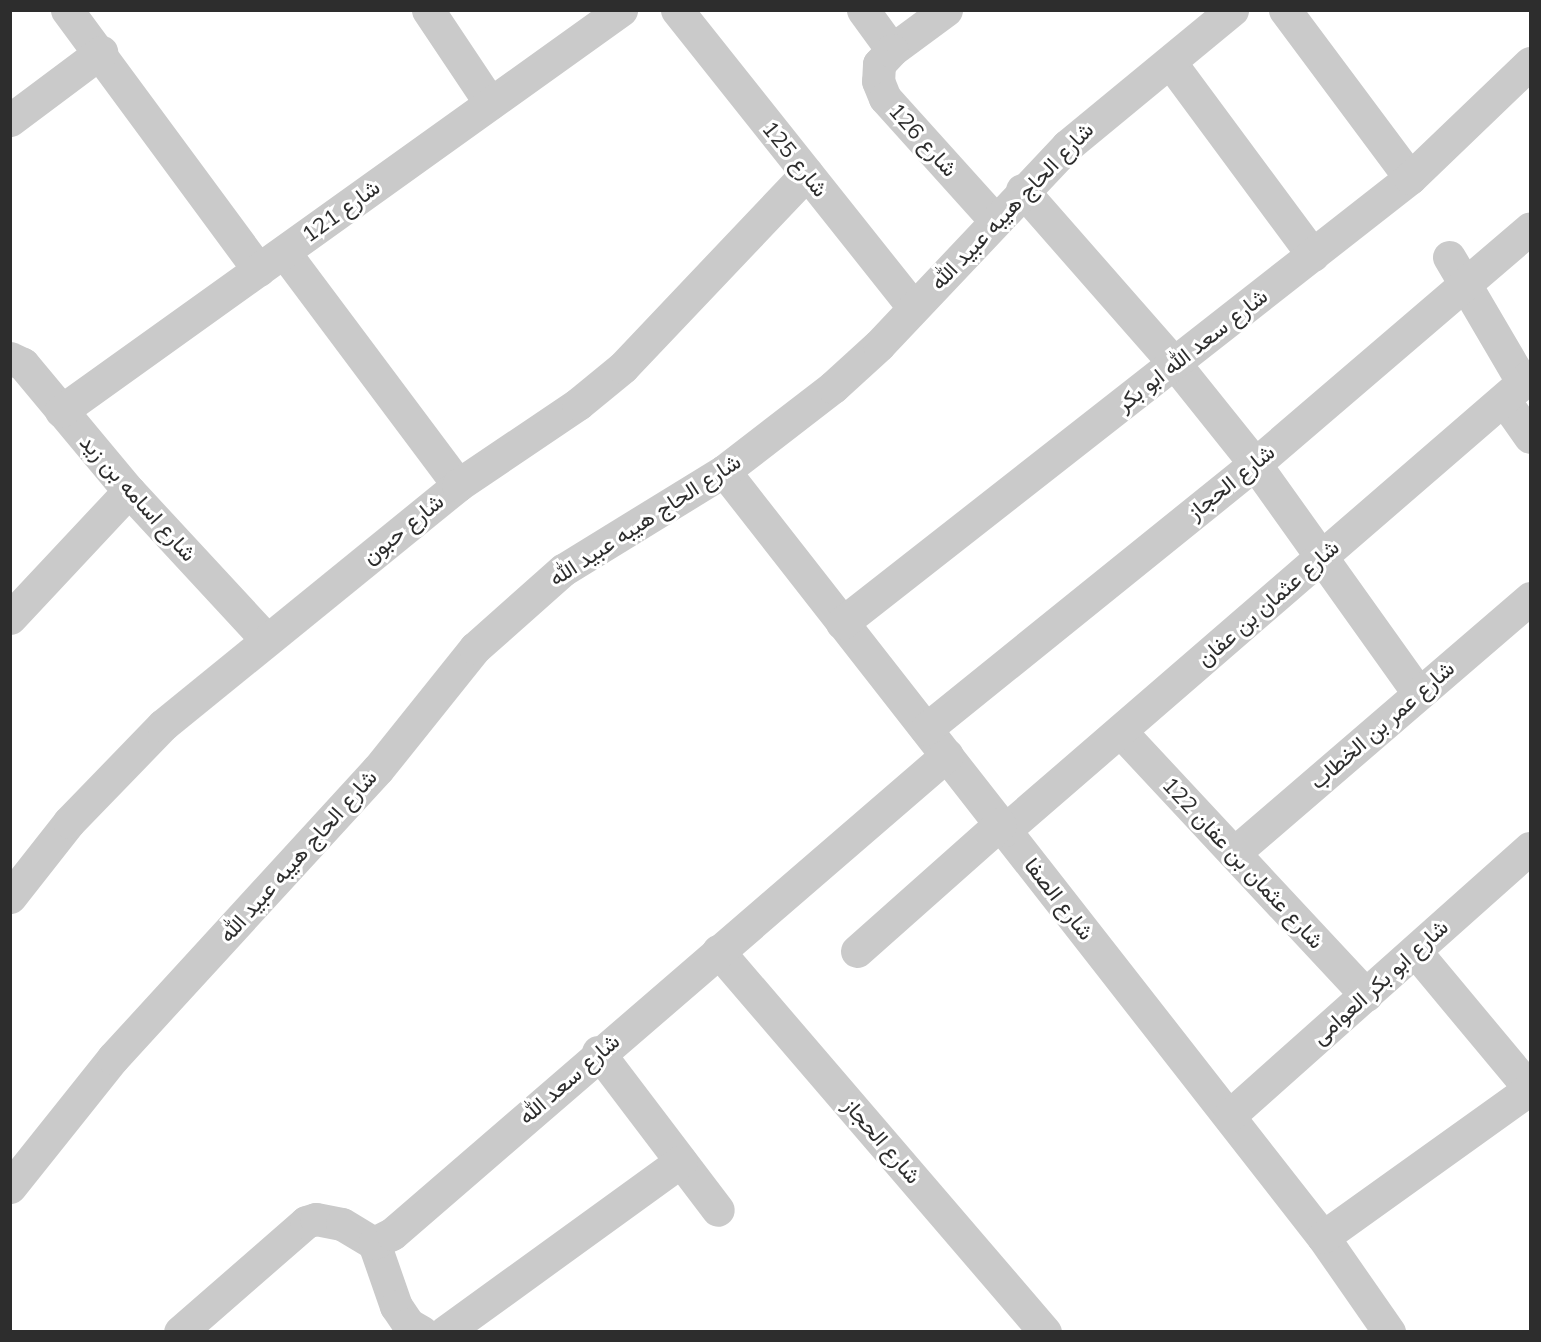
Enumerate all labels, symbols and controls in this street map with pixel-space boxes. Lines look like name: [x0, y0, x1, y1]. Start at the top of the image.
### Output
street label: شارع 126: [883, 98, 963, 182]
street label: شارع 125: [757, 116, 833, 202]
street label: شارع الحاج هيبه عبيد الله: [925, 117, 1099, 295]
street label: شارع 121: [297, 174, 385, 248]
street label: شارع سعد الله ابو بكر: [1111, 283, 1273, 417]
street label: شارع اسامه بن زيد: [74, 429, 202, 567]
street label: شارع الحجاز: [1182, 439, 1280, 525]
street label: شارع الحاج هيبه عبيد الله: [544, 448, 746, 592]
street label: شارع حبون: [357, 488, 449, 570]
street label: شارع عثمان بن عفان: [1192, 534, 1344, 672]
street label: شارع عمر بن الخطاب: [1304, 655, 1460, 795]
street label: شارع الحاج هيبه عبيد الله: [214, 764, 382, 948]
street label: شارع عثمان بن عفان 122: [1157, 772, 1329, 954]
street label: شارع الصفا: [1019, 853, 1099, 945]
street label: شارع ابو بكر العوامى: [1306, 914, 1454, 1050]
street label: شارع سعد الله: [513, 1028, 625, 1130]
street label: شارع الحجاز: [838, 1093, 926, 1189]

